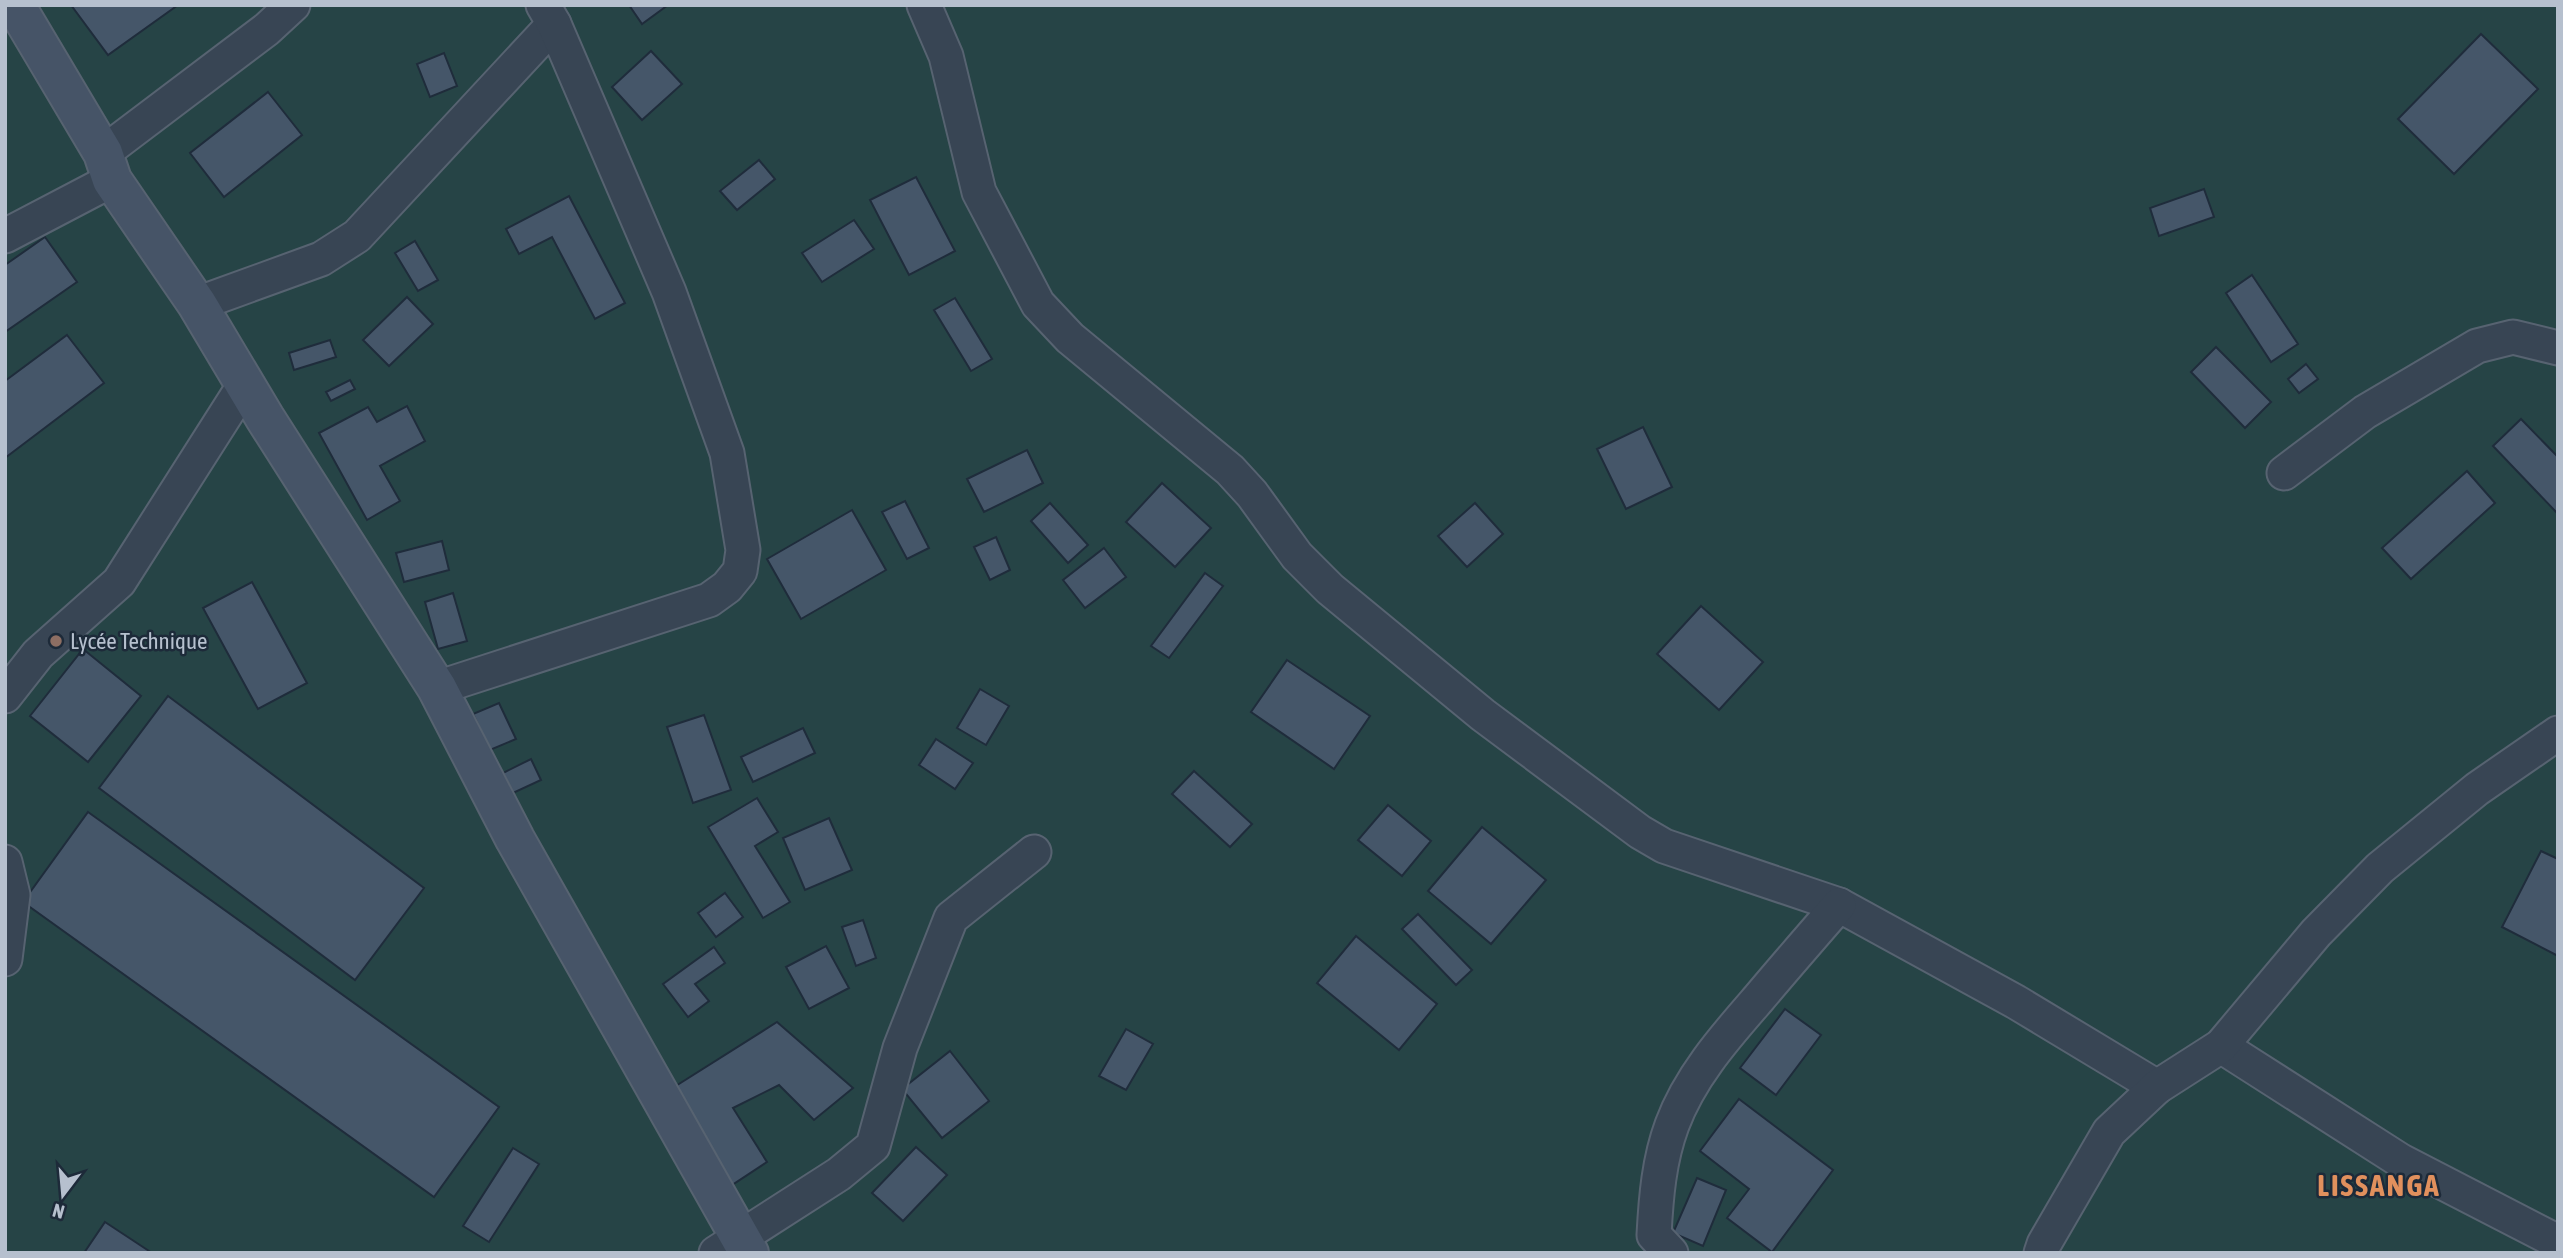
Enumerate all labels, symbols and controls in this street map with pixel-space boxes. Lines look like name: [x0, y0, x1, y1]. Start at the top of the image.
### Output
place label: Lycée Technique: [70, 628, 208, 654]
marker: Lycée Technique: [48, 633, 64, 649]
north arrow: [28, 1160, 98, 1230]
district label: LISSANGA: [2317, 1168, 2441, 1202]
text: N: [50, 1199, 67, 1223]

